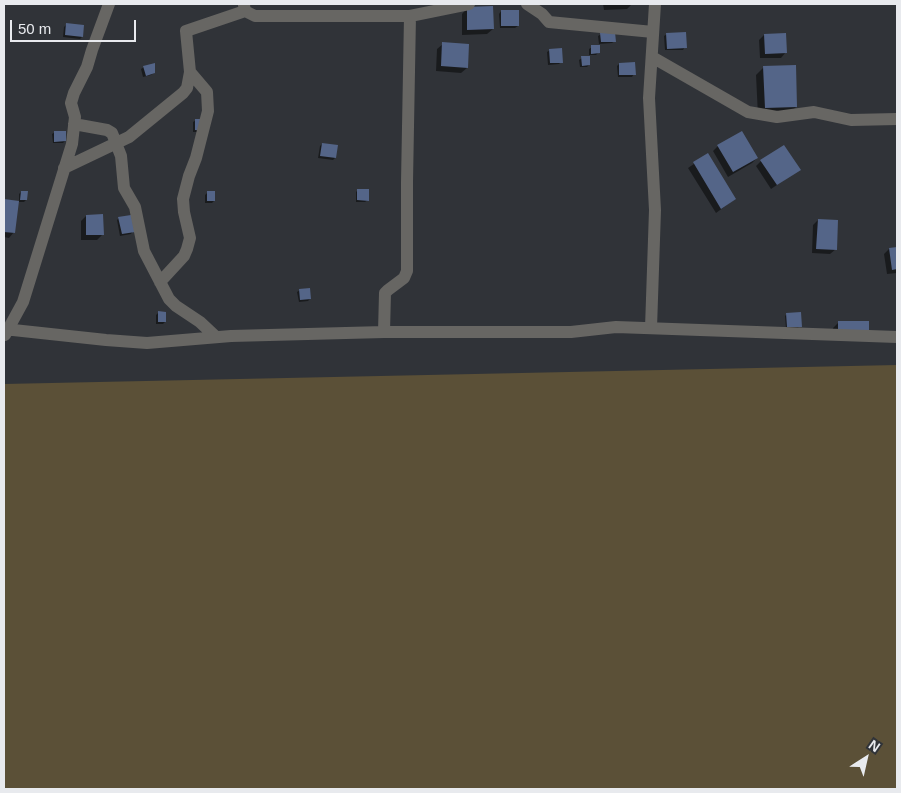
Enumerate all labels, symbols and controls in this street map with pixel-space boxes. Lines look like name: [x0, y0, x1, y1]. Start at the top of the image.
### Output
scale bar: [12, 10, 139, 42]
text: 50 m: [18, 20, 51, 37]
north arrow: [841, 733, 891, 783]
text: N: [866, 736, 883, 755]

